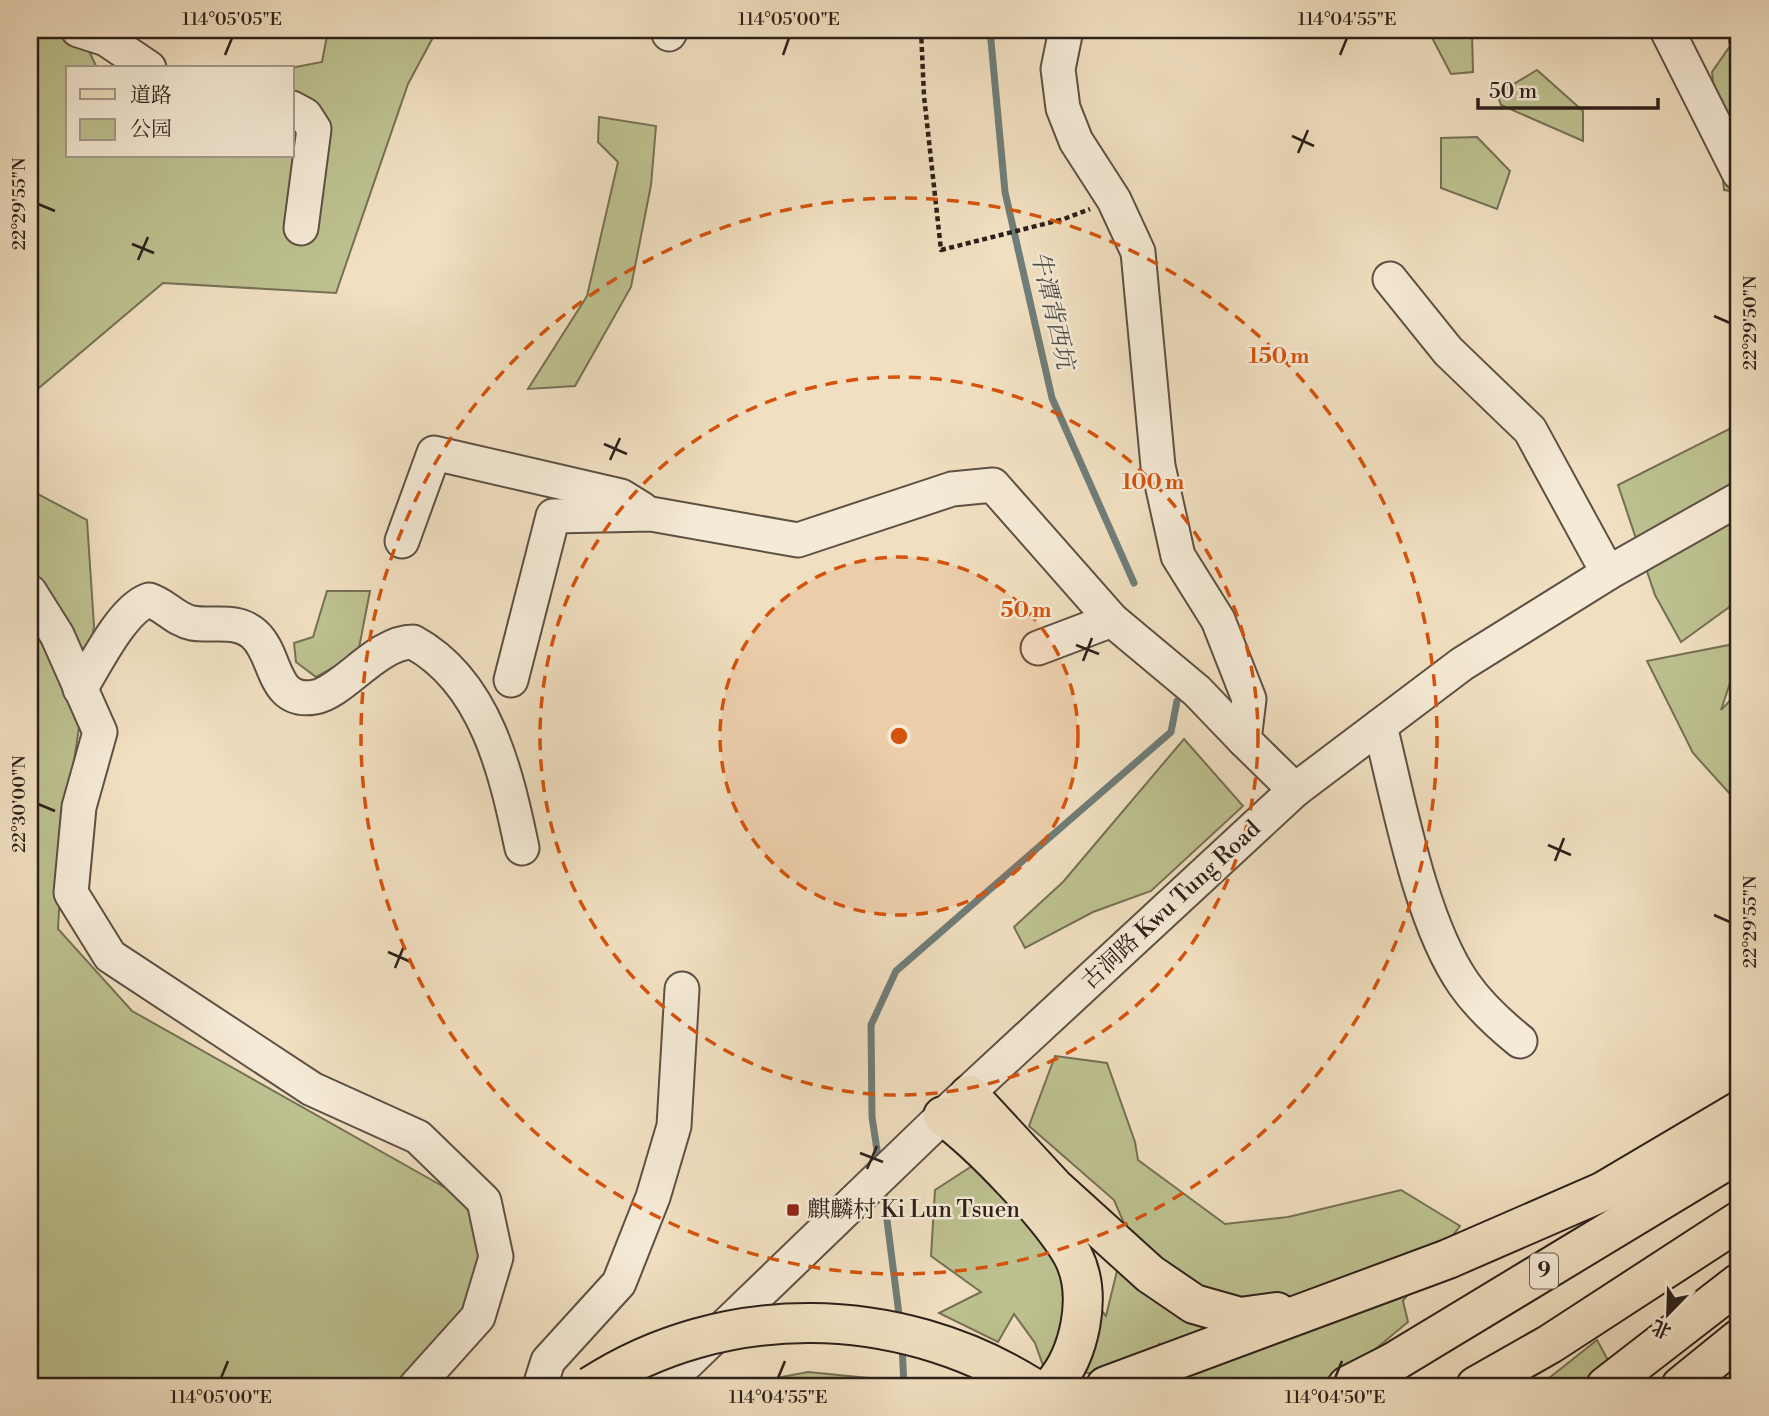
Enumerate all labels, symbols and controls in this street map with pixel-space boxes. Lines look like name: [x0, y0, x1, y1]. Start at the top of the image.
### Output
text: 114°05'05"E: [182, 8, 282, 31]
text: 114°05'00"E: [738, 8, 840, 31]
text: 114°04'55"E: [1298, 8, 1396, 31]
legend: [66, 66, 294, 158]
scale bar: [1478, 66, 1659, 110]
text: 50 m: [1489, 79, 1537, 105]
text: 道路: [130, 83, 172, 109]
text: 公园: [130, 117, 172, 143]
text: 22°29'55"N: [8, 157, 31, 250]
water label: 牛潭背西坑: [1024, 248, 1081, 376]
text: 22°29'50"N: [1739, 275, 1762, 370]
text: 150 m: [1249, 344, 1309, 370]
text: 100 m: [1122, 470, 1184, 496]
text: 50 m: [1001, 598, 1051, 624]
centre of rings: [887, 724, 911, 748]
text: 22°30'00"N: [8, 755, 31, 853]
street label: 古洞路 Kwu Tung Road: [1076, 815, 1266, 995]
text: 22°29'55"N: [1739, 875, 1762, 968]
place label: 麒麟村 Ki Lun Tsuen: [807, 1196, 1020, 1224]
marker: 麒麟村 Ki Lun Tsuen: [785, 1202, 801, 1218]
road number: 9: [1530, 1254, 1558, 1288]
north arrow: [1632, 1280, 1702, 1350]
text: 北: [1648, 1314, 1675, 1343]
text: 114°05'00"E: [170, 1386, 272, 1409]
text: 114°04'55"E: [729, 1386, 827, 1409]
text: 114°04'50"E: [1285, 1386, 1385, 1409]

